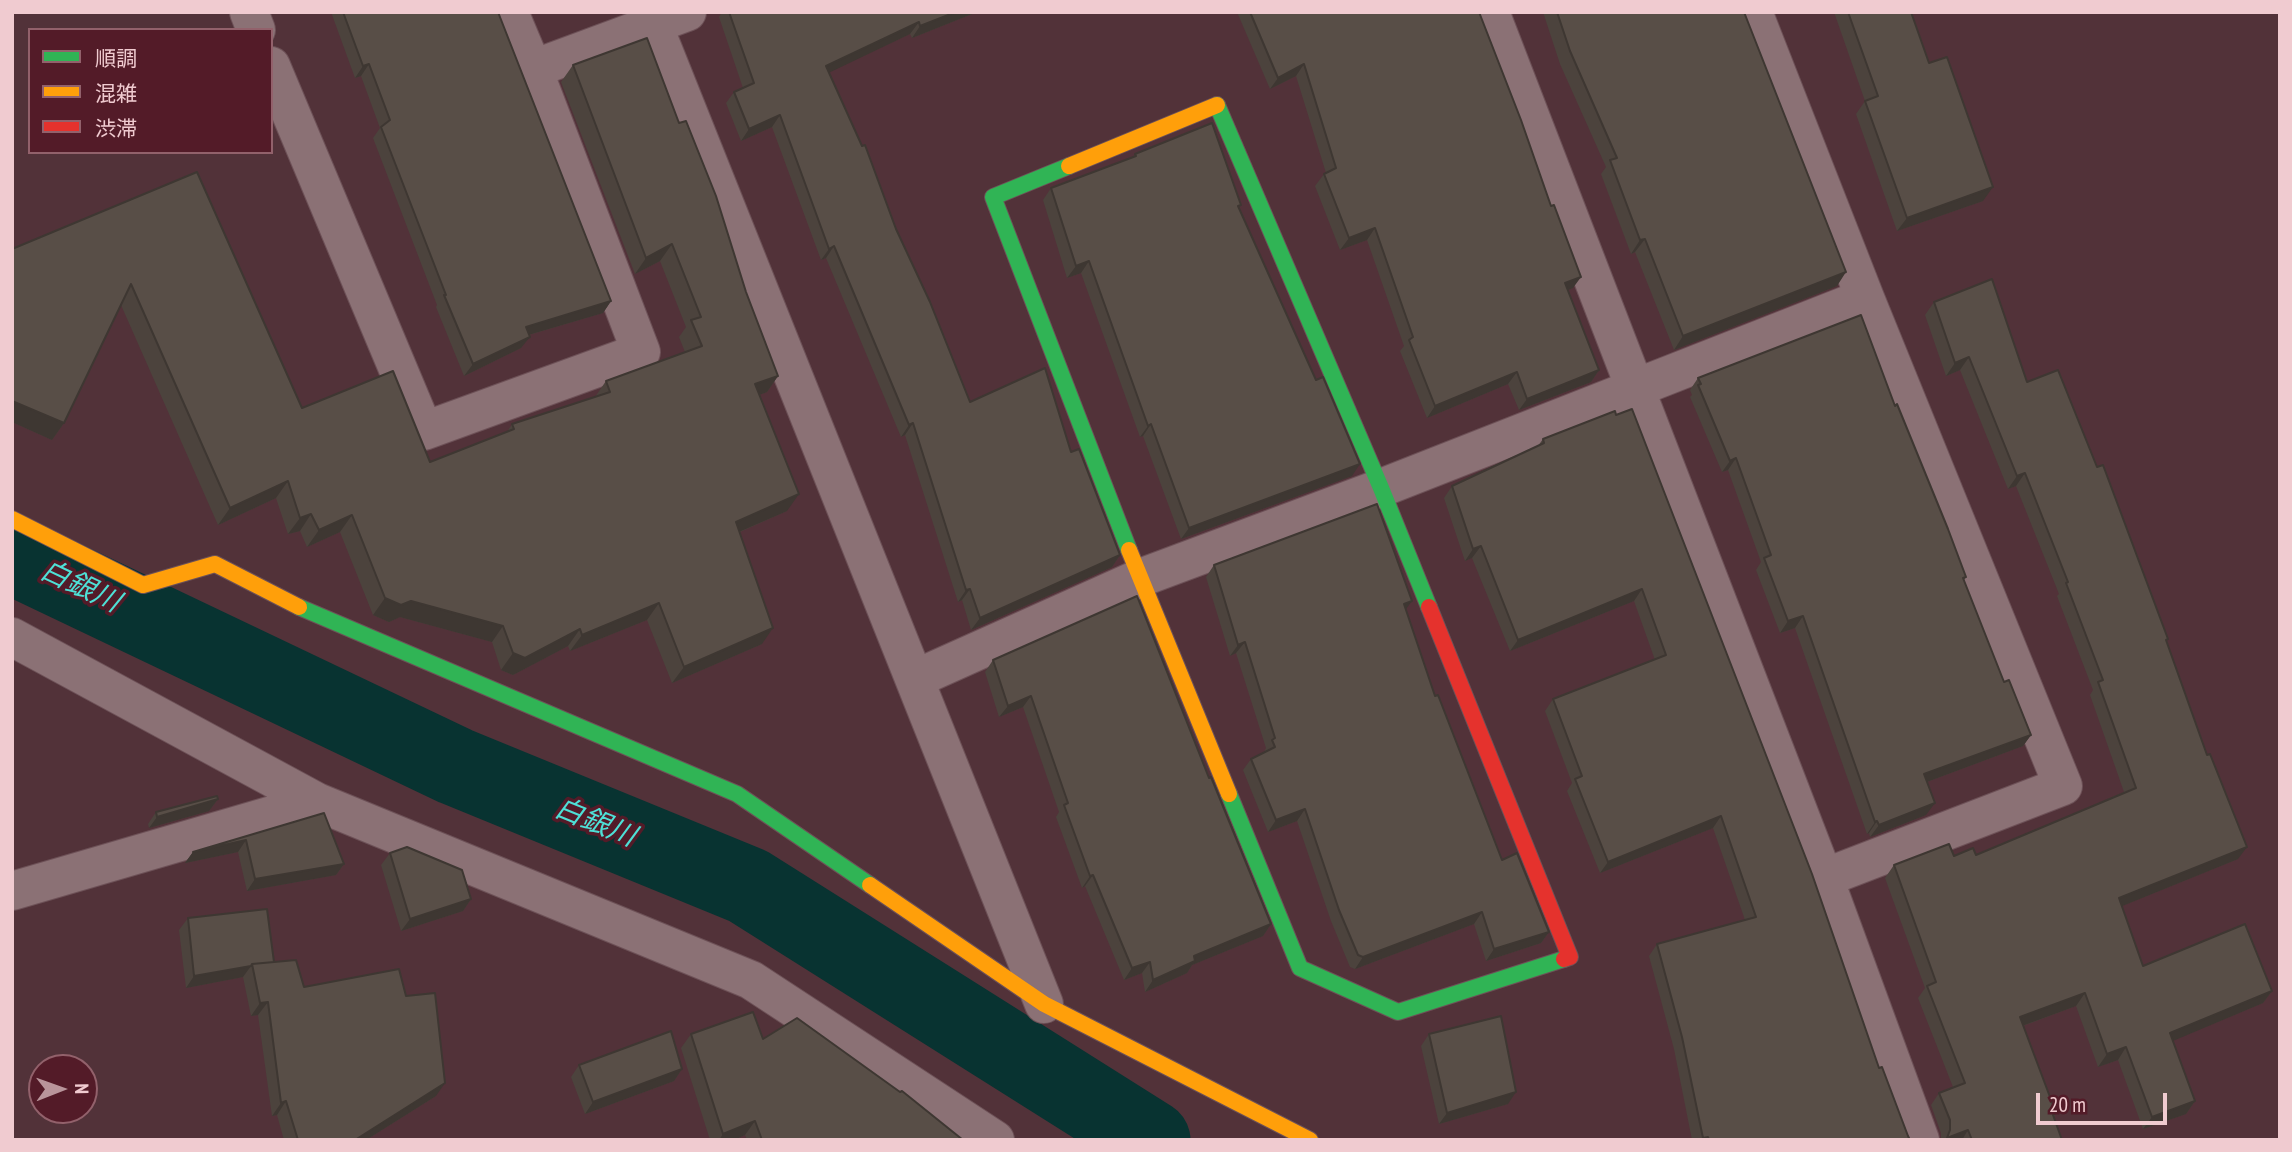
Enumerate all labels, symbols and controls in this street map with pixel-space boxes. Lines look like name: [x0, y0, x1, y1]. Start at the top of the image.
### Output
legend: [28, 28, 273, 154]
text: 順調: [95, 45, 137, 72]
text: 混雑: [95, 80, 137, 107]
text: 渋滞: [95, 115, 137, 142]
water label: 白銀川: [35, 554, 125, 620]
water label: 白銀川: [550, 792, 640, 854]
north arrow: [28, 1054, 98, 1124]
scale bar: [2040, 1078, 2171, 1122]
text: N: [70, 1083, 94, 1094]
text: 20 m: [2049, 1091, 2086, 1118]

